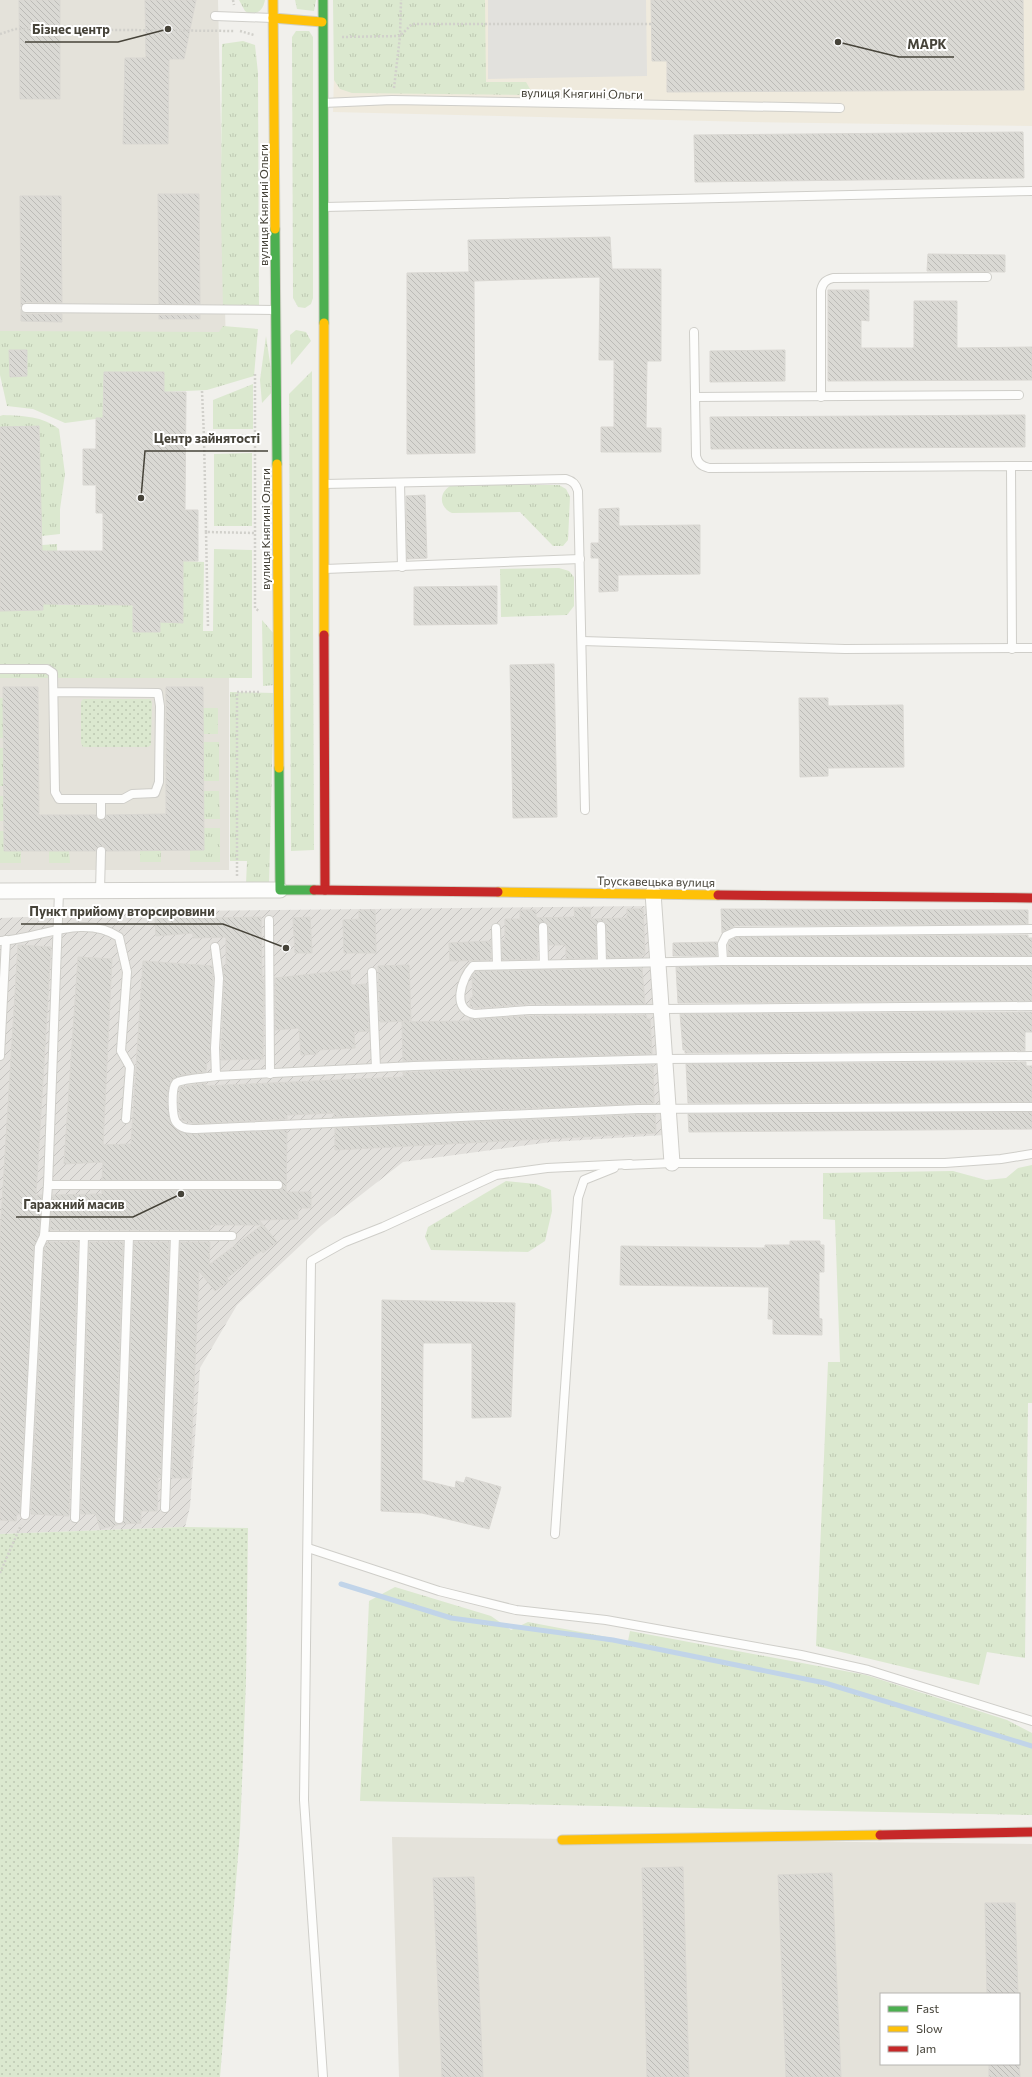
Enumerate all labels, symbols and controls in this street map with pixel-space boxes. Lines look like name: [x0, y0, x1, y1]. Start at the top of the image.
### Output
callout: Бізнес центр: [25, 17, 118, 42]
text: Бізнес центр: [32, 21, 110, 37]
callout: МАРК: [899, 32, 954, 57]
text: МАРК: [907, 36, 947, 52]
street label: вулиця Княгині Ольги: [521, 85, 643, 101]
street label: вулиця Княгині Ольги: [256, 144, 270, 266]
callout: Центр зайнятості: [145, 426, 268, 451]
text: Центр зайнятості: [154, 430, 260, 446]
street label: вулиця Княгині Ольги: [258, 468, 272, 590]
street label: Трускавецька вулиця: [597, 873, 715, 889]
callout: Пункт прийому вторсировини: [21, 899, 223, 924]
text: Пункт прийому вторсировини: [29, 903, 215, 919]
callout: Гаражний масив: [16, 1192, 133, 1217]
text: Гаражний масив: [23, 1196, 125, 1212]
legend: [880, 1993, 1020, 2065]
text: Fast: [916, 2001, 939, 2015]
text: Slow: [916, 2021, 943, 2035]
text: Jam: [916, 2041, 936, 2056]

